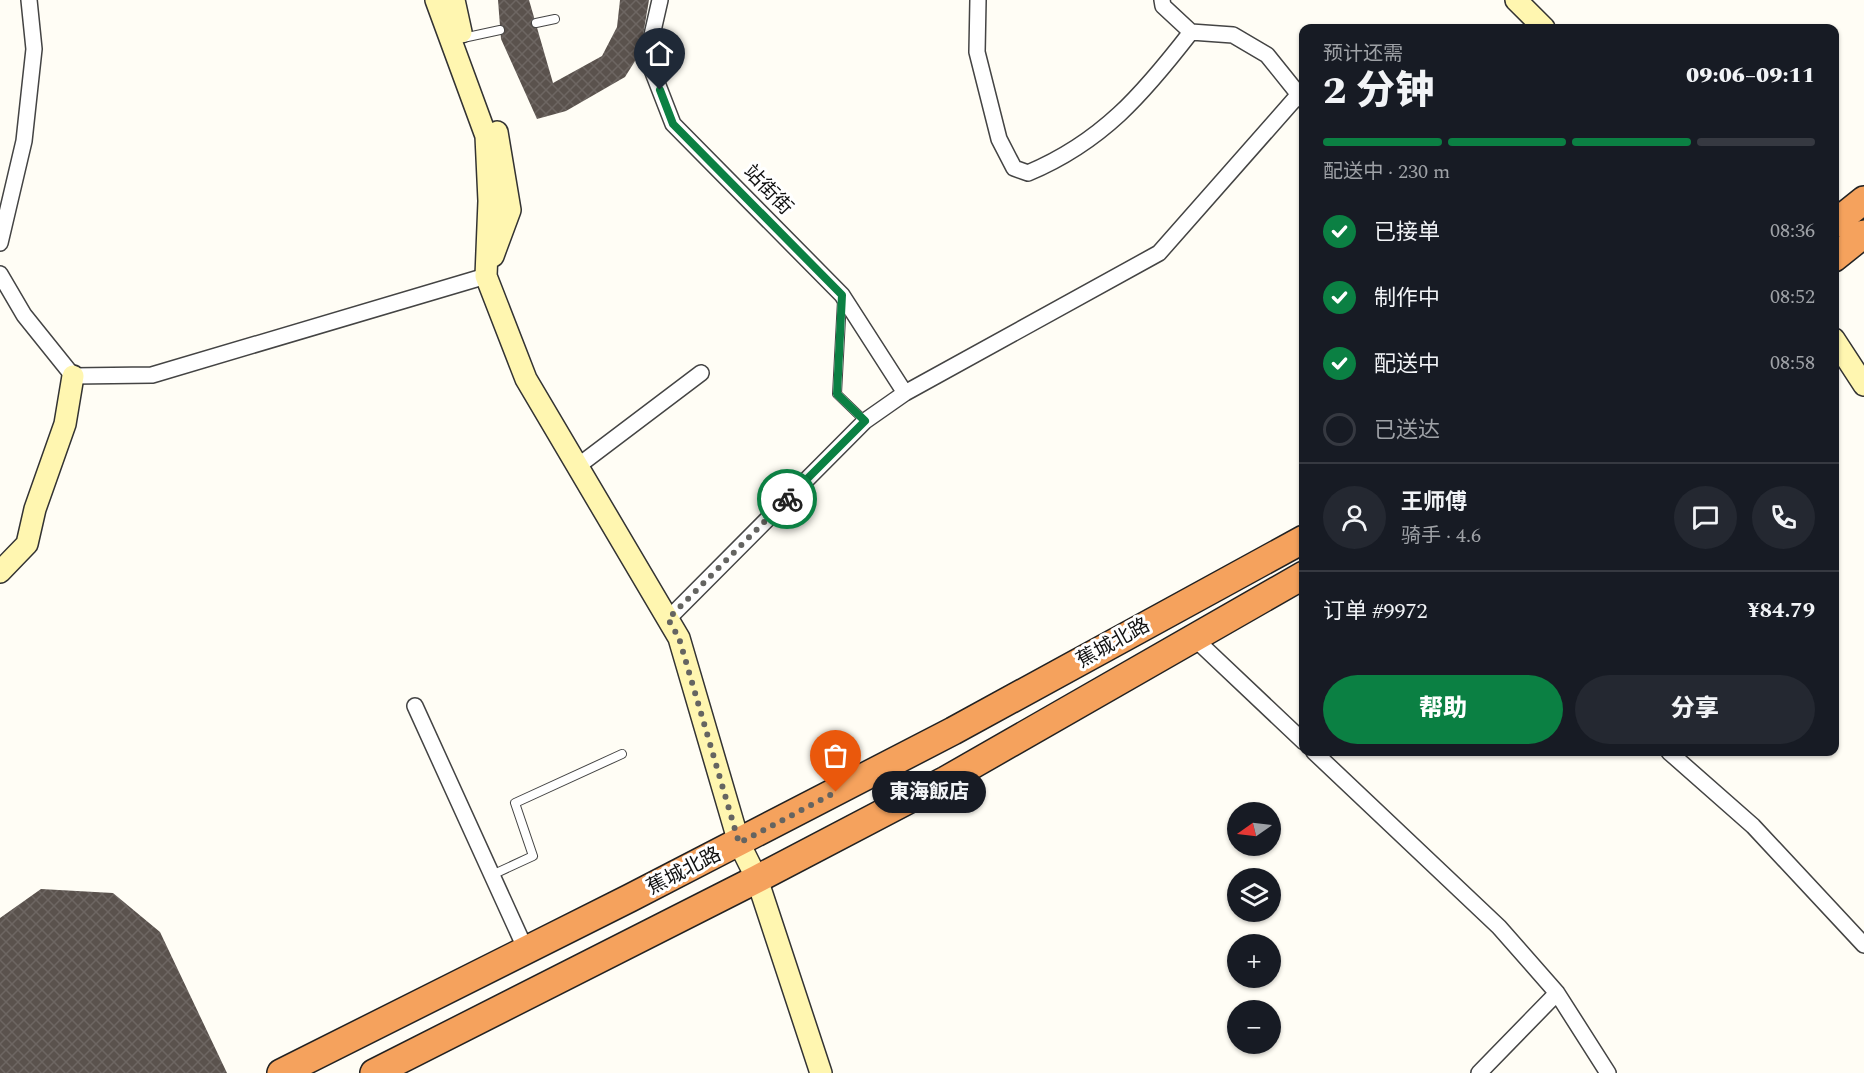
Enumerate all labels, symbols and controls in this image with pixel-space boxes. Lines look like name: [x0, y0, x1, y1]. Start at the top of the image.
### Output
pin: [634, 28, 685, 90]
icon: home: [643, 37, 676, 70]
text: 预计还需: [1323, 39, 1403, 69]
text: 09:06–09:11: [1686, 59, 1815, 92]
text: 2 分钟: [1323, 62, 1434, 121]
text: 配送中 · 230 m: [1323, 157, 1450, 187]
street label: 站街街: [736, 158, 800, 222]
icon: check: [1323, 215, 1356, 248]
text: 已接单: [1374, 216, 1440, 249]
text: 08:36: [1770, 216, 1815, 246]
icon: check: [1323, 281, 1356, 314]
text: 制作中: [1374, 282, 1440, 315]
text: 08:52: [1770, 282, 1815, 312]
icon: check: [1323, 347, 1356, 380]
text: 配送中: [1374, 348, 1440, 381]
text: 08:58: [1770, 348, 1815, 378]
text: 已送达: [1374, 414, 1440, 447]
courier: [757, 469, 817, 529]
icon: bike: [771, 483, 804, 516]
button: person: [1323, 486, 1386, 549]
text: 王师傅: [1401, 486, 1467, 519]
button: chat: [1674, 486, 1737, 549]
button: phone: [1752, 486, 1815, 549]
text: 骑手 · 4.6: [1401, 521, 1481, 551]
text: ¥84.79: [1747, 594, 1815, 627]
text: 订单 #9972: [1323, 595, 1428, 628]
street label: 蕉城北路: [1071, 610, 1155, 676]
button: 帮助: [1323, 675, 1563, 744]
button: 分享: [1575, 675, 1815, 744]
pin: [810, 730, 861, 792]
icon: bag: [819, 739, 852, 772]
callout: 東海飯店: [872, 771, 986, 813]
text: 東海飯店: [889, 777, 969, 807]
north arrow: [1227, 802, 1281, 856]
map controls: [1227, 802, 1281, 1054]
street label: 蕉城北路: [642, 839, 726, 903]
button: layers: [1227, 868, 1281, 922]
button: +: [1227, 934, 1281, 988]
button: −: [1227, 1000, 1281, 1054]

